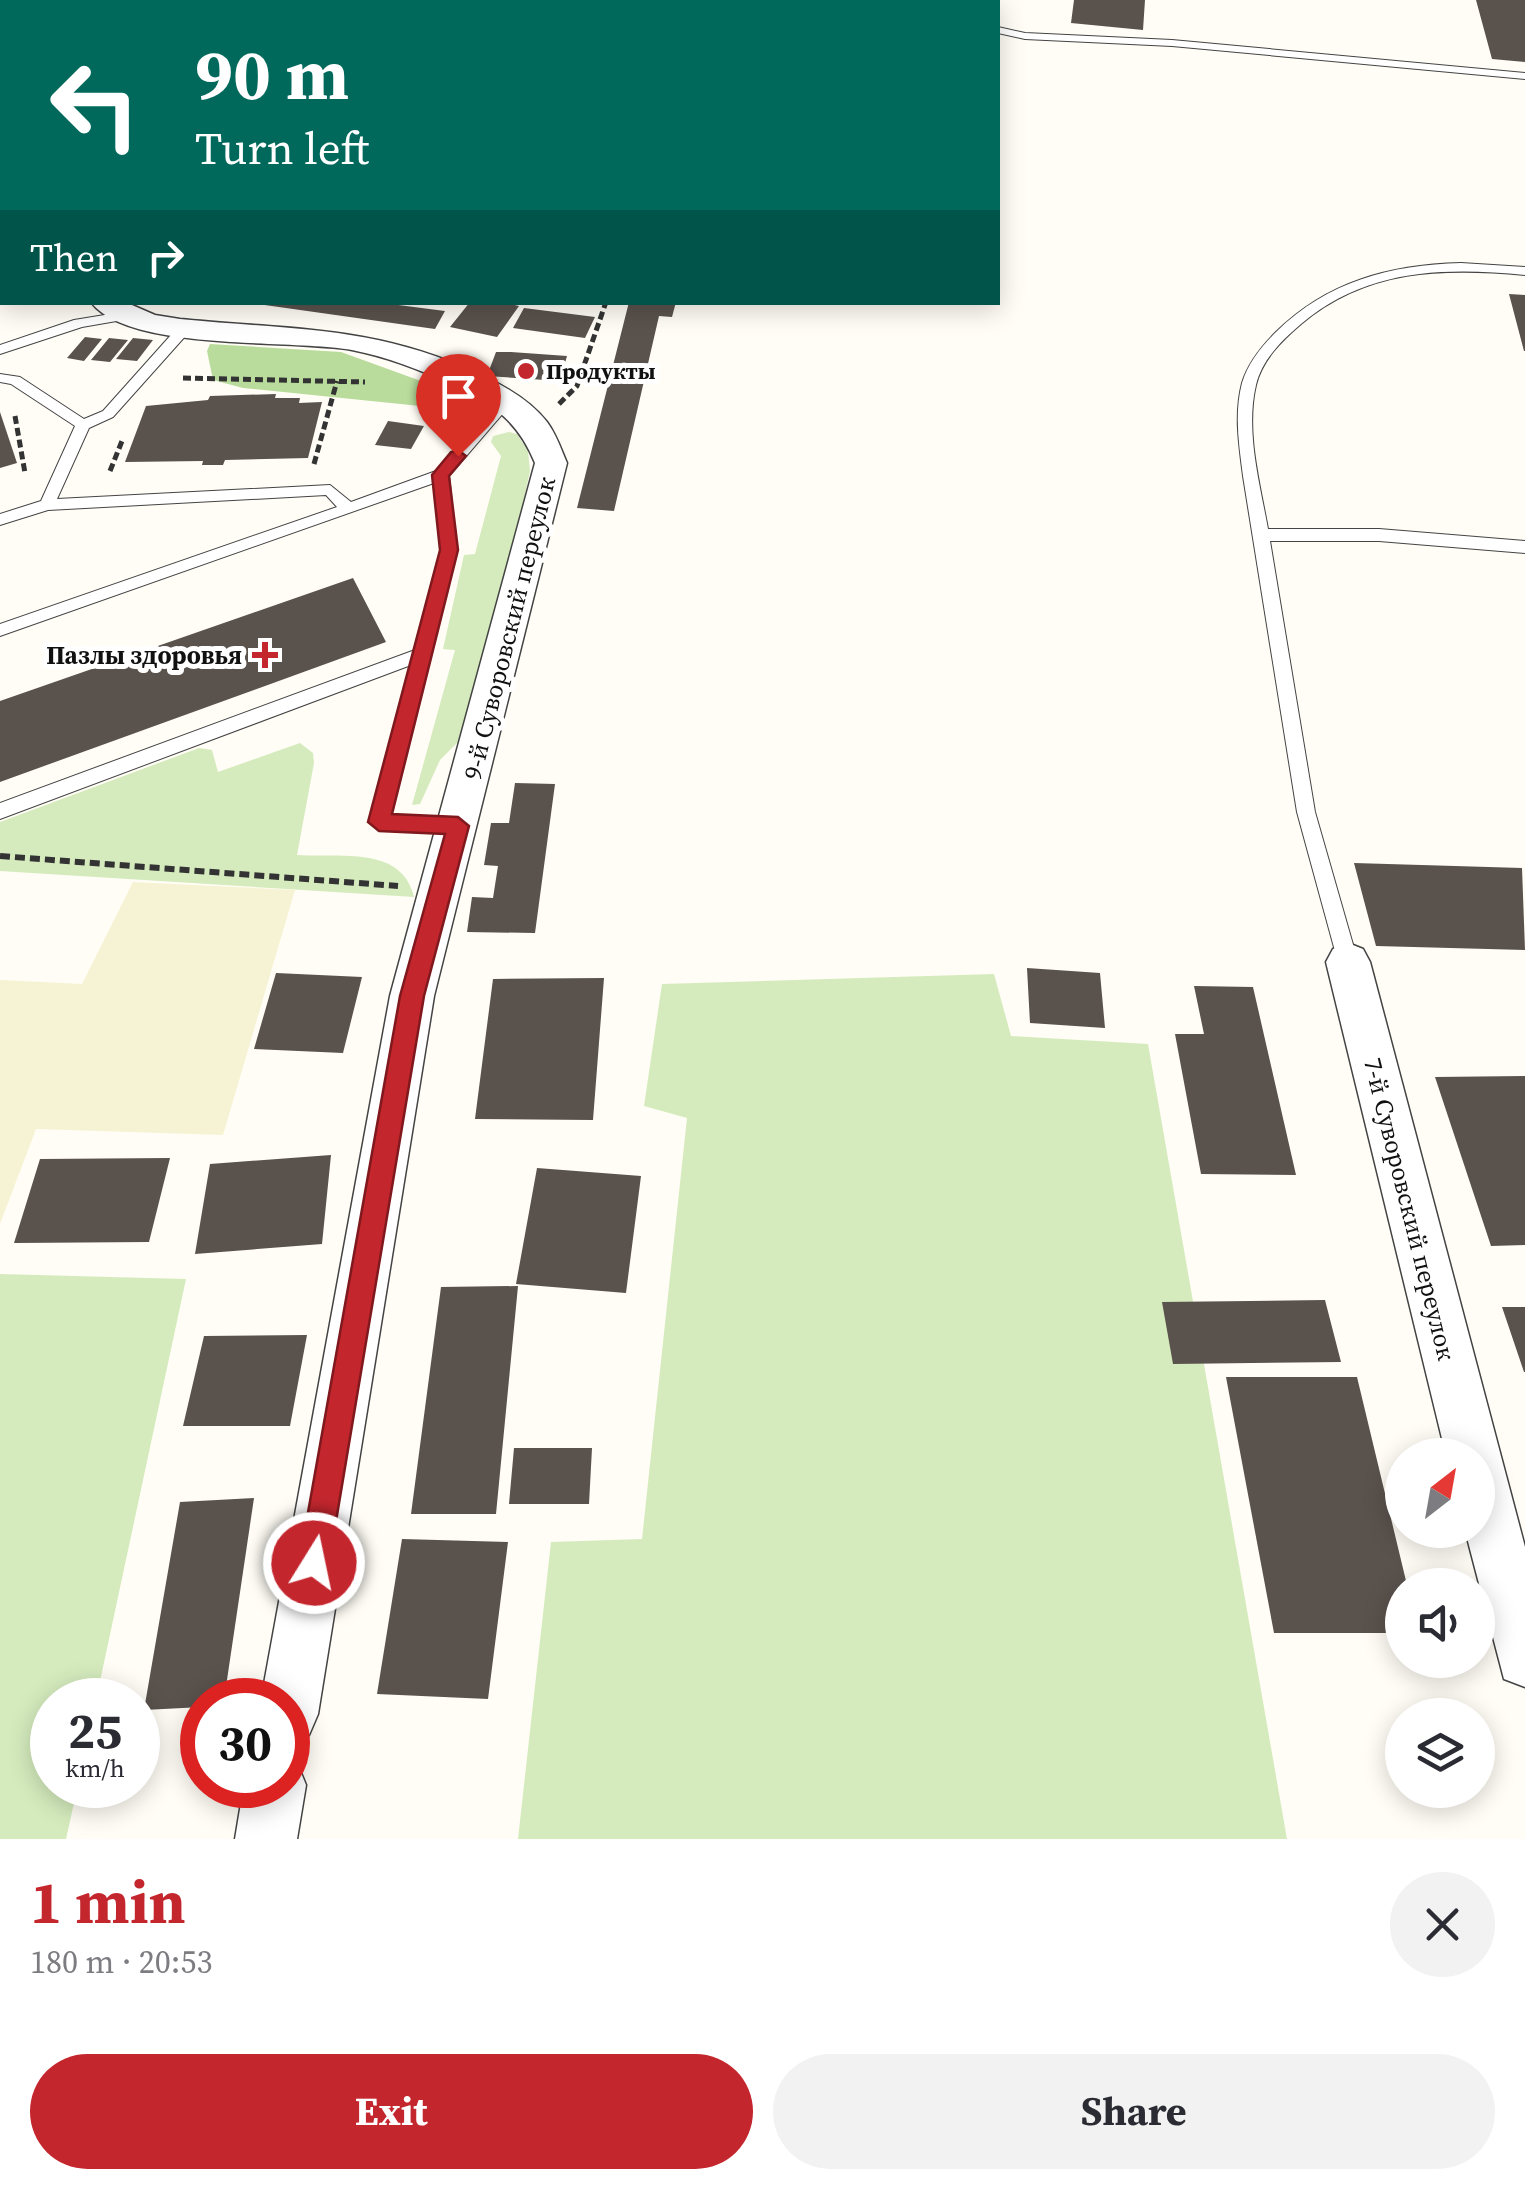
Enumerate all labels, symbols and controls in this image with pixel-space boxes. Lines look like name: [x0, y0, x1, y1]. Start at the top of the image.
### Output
text: 90 m: [195, 26, 349, 122]
icon: left: [30, 40, 160, 170]
text: Turn left: [195, 117, 369, 179]
icon: right: [138, 230, 193, 285]
text: Then: [30, 232, 118, 284]
pin: [416, 354, 501, 457]
place label: Продукты: [546, 356, 656, 386]
marker: Продукты: [515, 360, 537, 382]
icon: arrive: [431, 369, 486, 424]
street label: 9-й Суворовский переулок: [455, 473, 563, 783]
place label: Пазлы здоровья: [46, 638, 242, 672]
marker: Пазлы здоровья: [252, 642, 278, 668]
street label: 7-й Суворовский переулок: [1356, 1054, 1464, 1364]
north arrow: [1385, 1438, 1495, 1548]
map controls: [1385, 1438, 1495, 1808]
position arrow: [262, 1511, 366, 1615]
button: sound: [1385, 1568, 1495, 1678]
speed limit sign: 30: [180, 1678, 310, 1808]
text: 25: [68, 1696, 122, 1765]
button: layers: [1385, 1698, 1495, 1808]
text: km/h: [65, 1751, 125, 1785]
text: 1 min: [30, 1861, 186, 1943]
button: close: [1390, 1872, 1495, 1977]
text: 180 m · 20:53: [30, 1940, 212, 1984]
button: Exit: [30, 2054, 753, 2169]
button: Share: [773, 2054, 1495, 2169]

